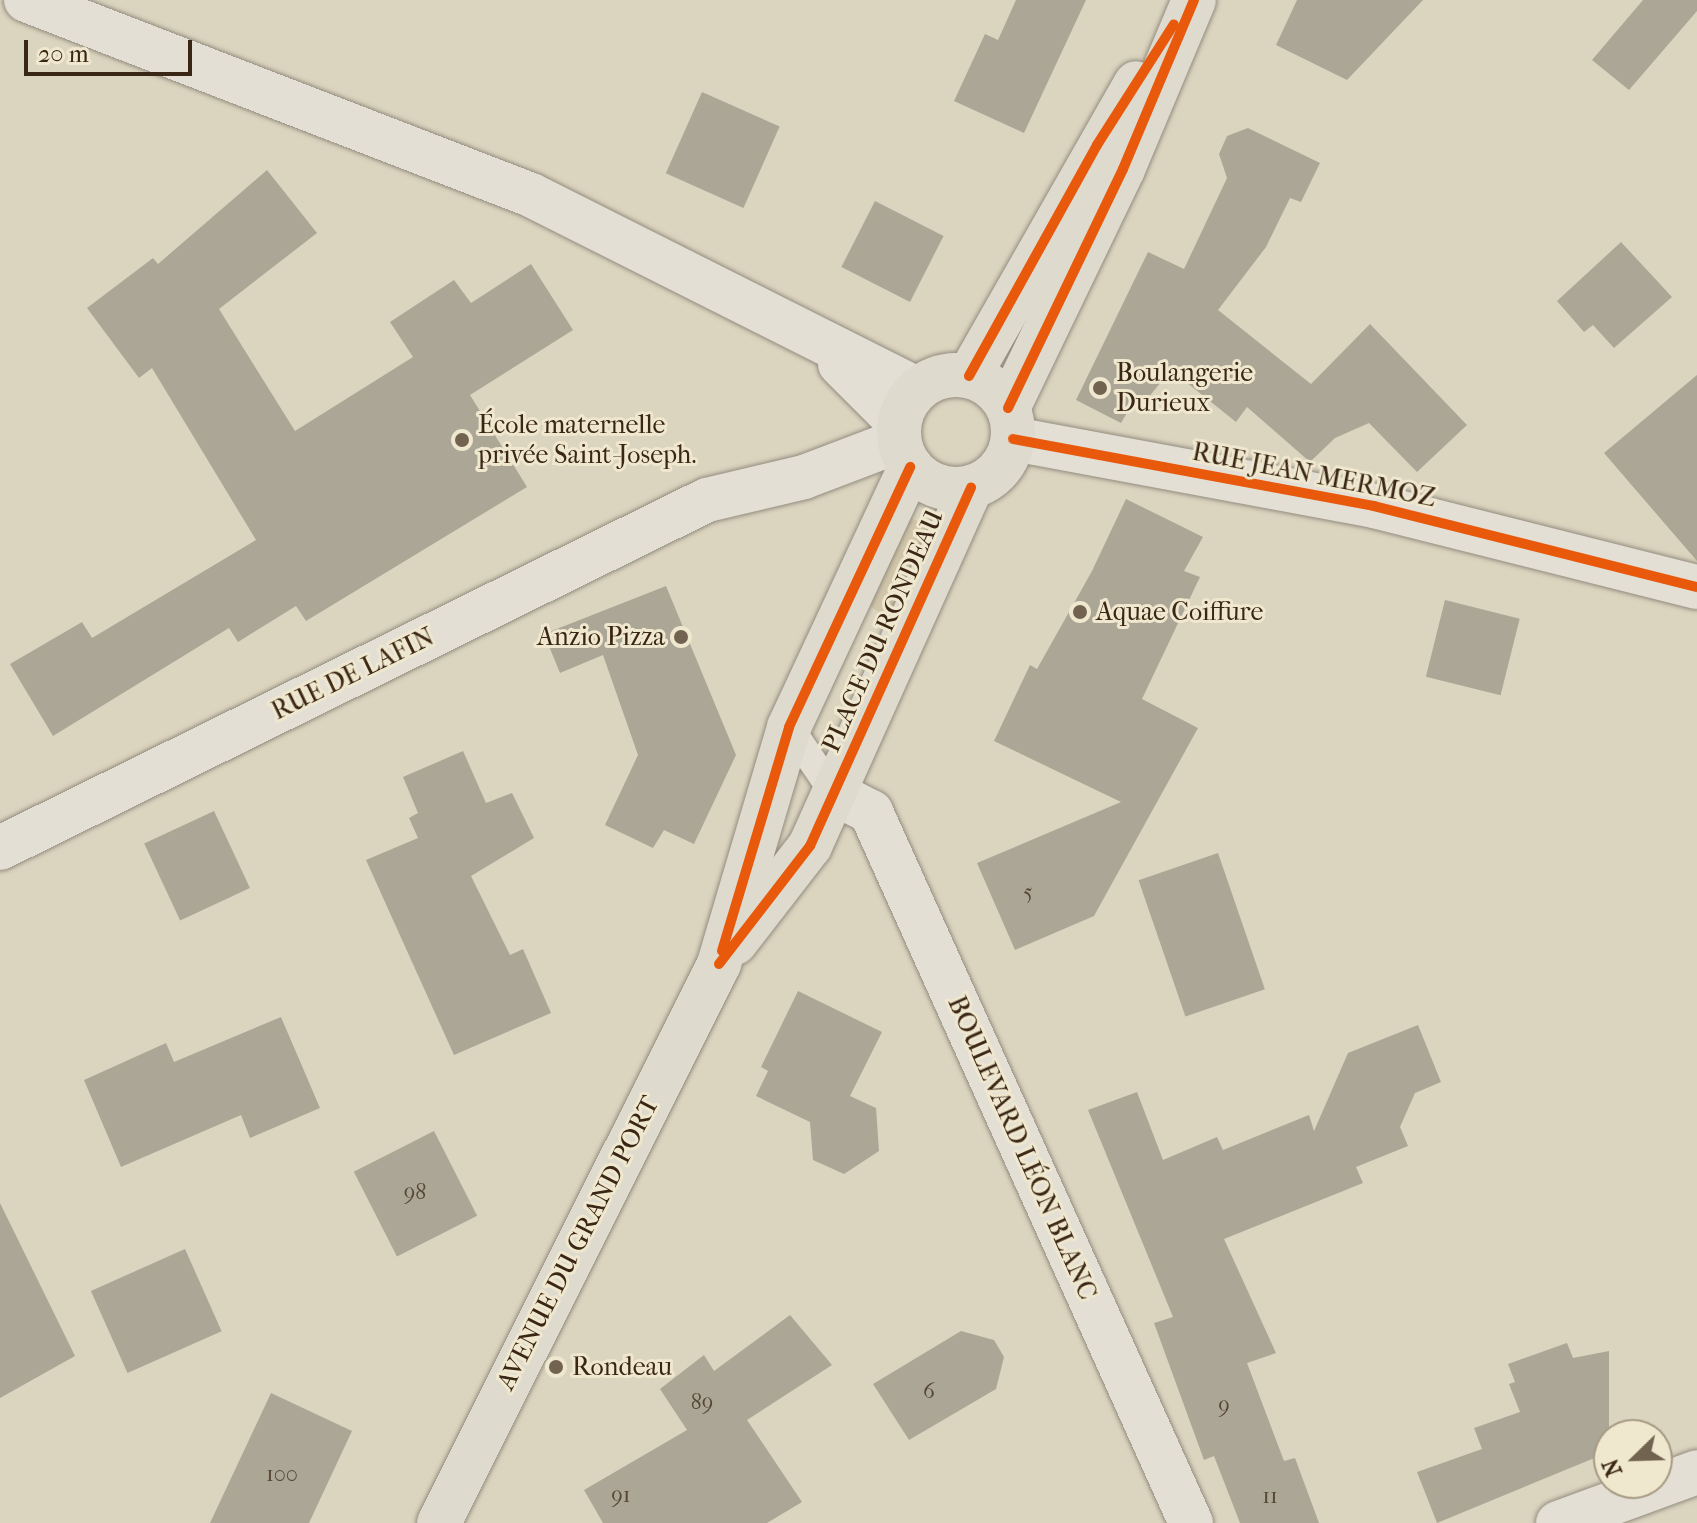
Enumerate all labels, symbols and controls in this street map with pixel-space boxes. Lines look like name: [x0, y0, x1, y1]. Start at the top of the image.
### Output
scale bar: [28, 24, 196, 74]
text: 20 m: [38, 40, 89, 68]
place label: Boulangerie Durieux: [1116, 357, 1253, 418]
marker: Boulangerie Durieux: [1091, 379, 1109, 397]
place label: École maternelle privée Saint-Joseph.: [478, 409, 696, 470]
marker: École maternelle privée Saint-Joseph.: [453, 431, 471, 449]
street label: RUE JEAN MERMOZ: [1190, 436, 1438, 514]
street label: PLACE DU RONDEAU: [815, 505, 951, 757]
place label: Aquae Coiffure: [1096, 596, 1263, 628]
marker: Aquae Coiffure: [1071, 603, 1089, 621]
street label: RUE DE LAFIN: [266, 621, 440, 727]
place label: Anzio Pizza: [537, 621, 665, 653]
marker: Anzio Pizza: [672, 628, 690, 646]
house number: 5: [1023, 880, 1033, 906]
street label: BOULEVARD LÉON BLANC: [941, 991, 1103, 1305]
street label: AVENUE DU GRAND PORT: [490, 1091, 666, 1395]
house number: 98: [404, 1180, 426, 1206]
place label: Rondeau: [572, 1351, 672, 1383]
marker: Rondeau: [547, 1358, 565, 1376]
house number: 6: [923, 1379, 935, 1405]
house number: 89: [691, 1390, 713, 1416]
house number: 9: [1218, 1393, 1230, 1419]
north arrow: [1593, 1419, 1673, 1499]
text: N: [1598, 1455, 1628, 1480]
house number: 100: [266, 1462, 298, 1488]
house number: 91: [611, 1483, 631, 1509]
house number: 11: [1262, 1484, 1278, 1510]

